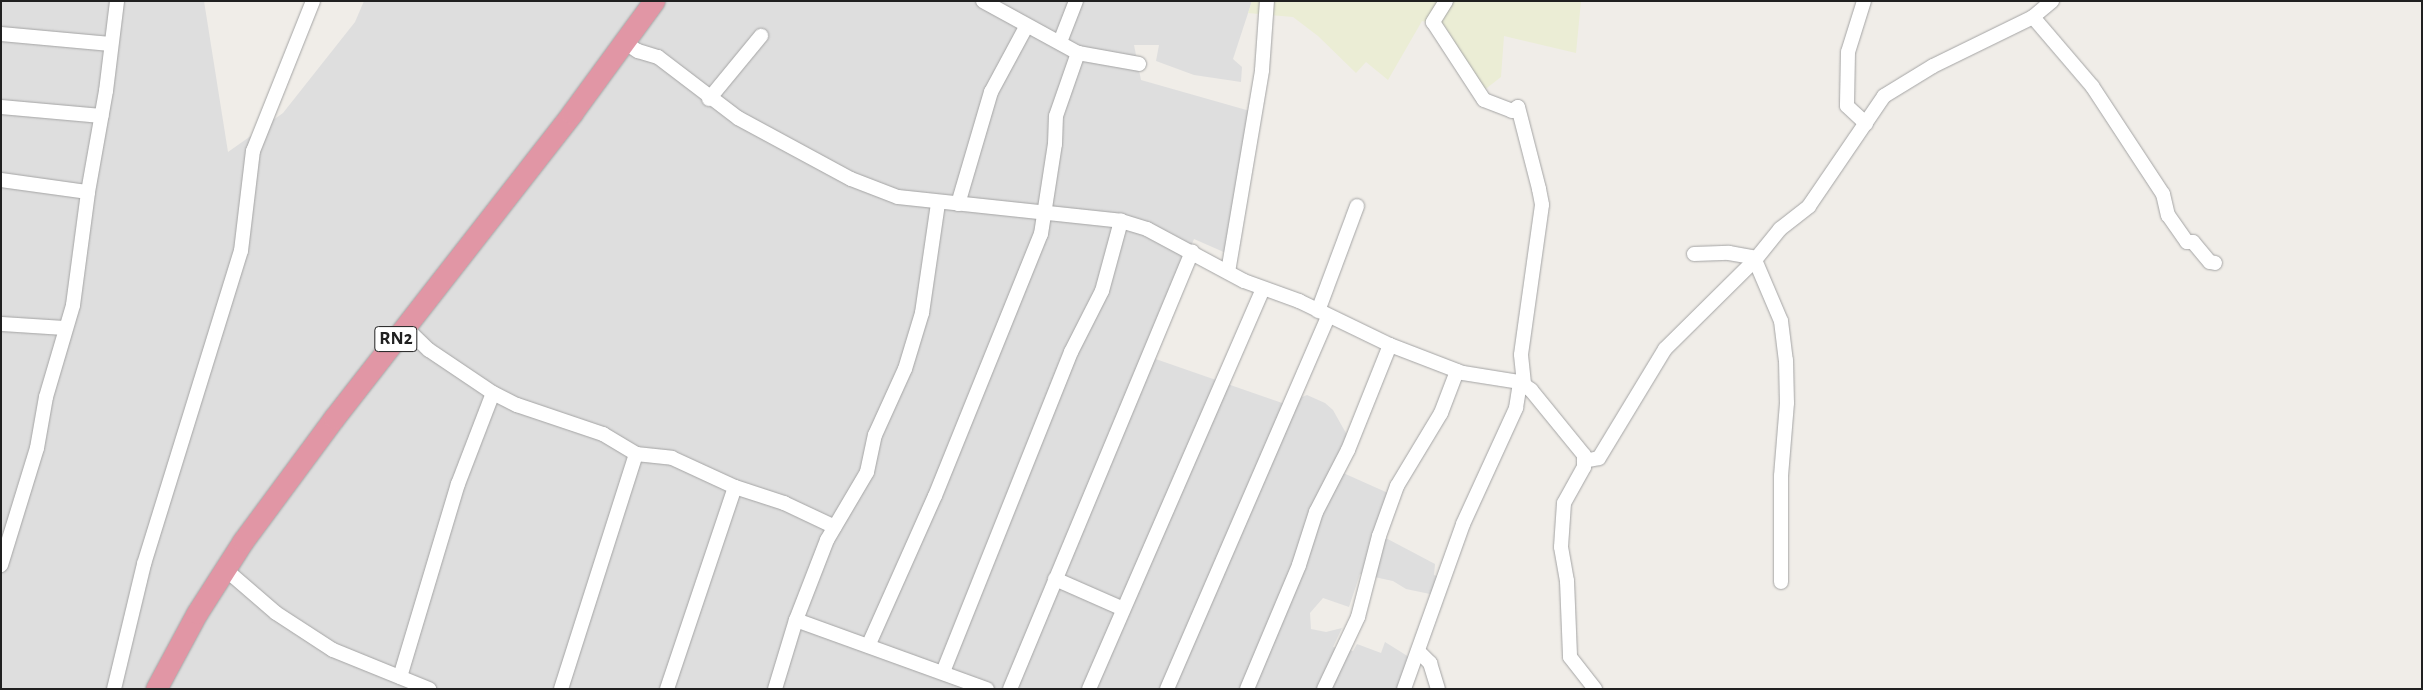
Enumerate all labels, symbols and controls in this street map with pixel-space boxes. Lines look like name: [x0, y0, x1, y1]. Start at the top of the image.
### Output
road number: RN2: [374, 322, 418, 356]

